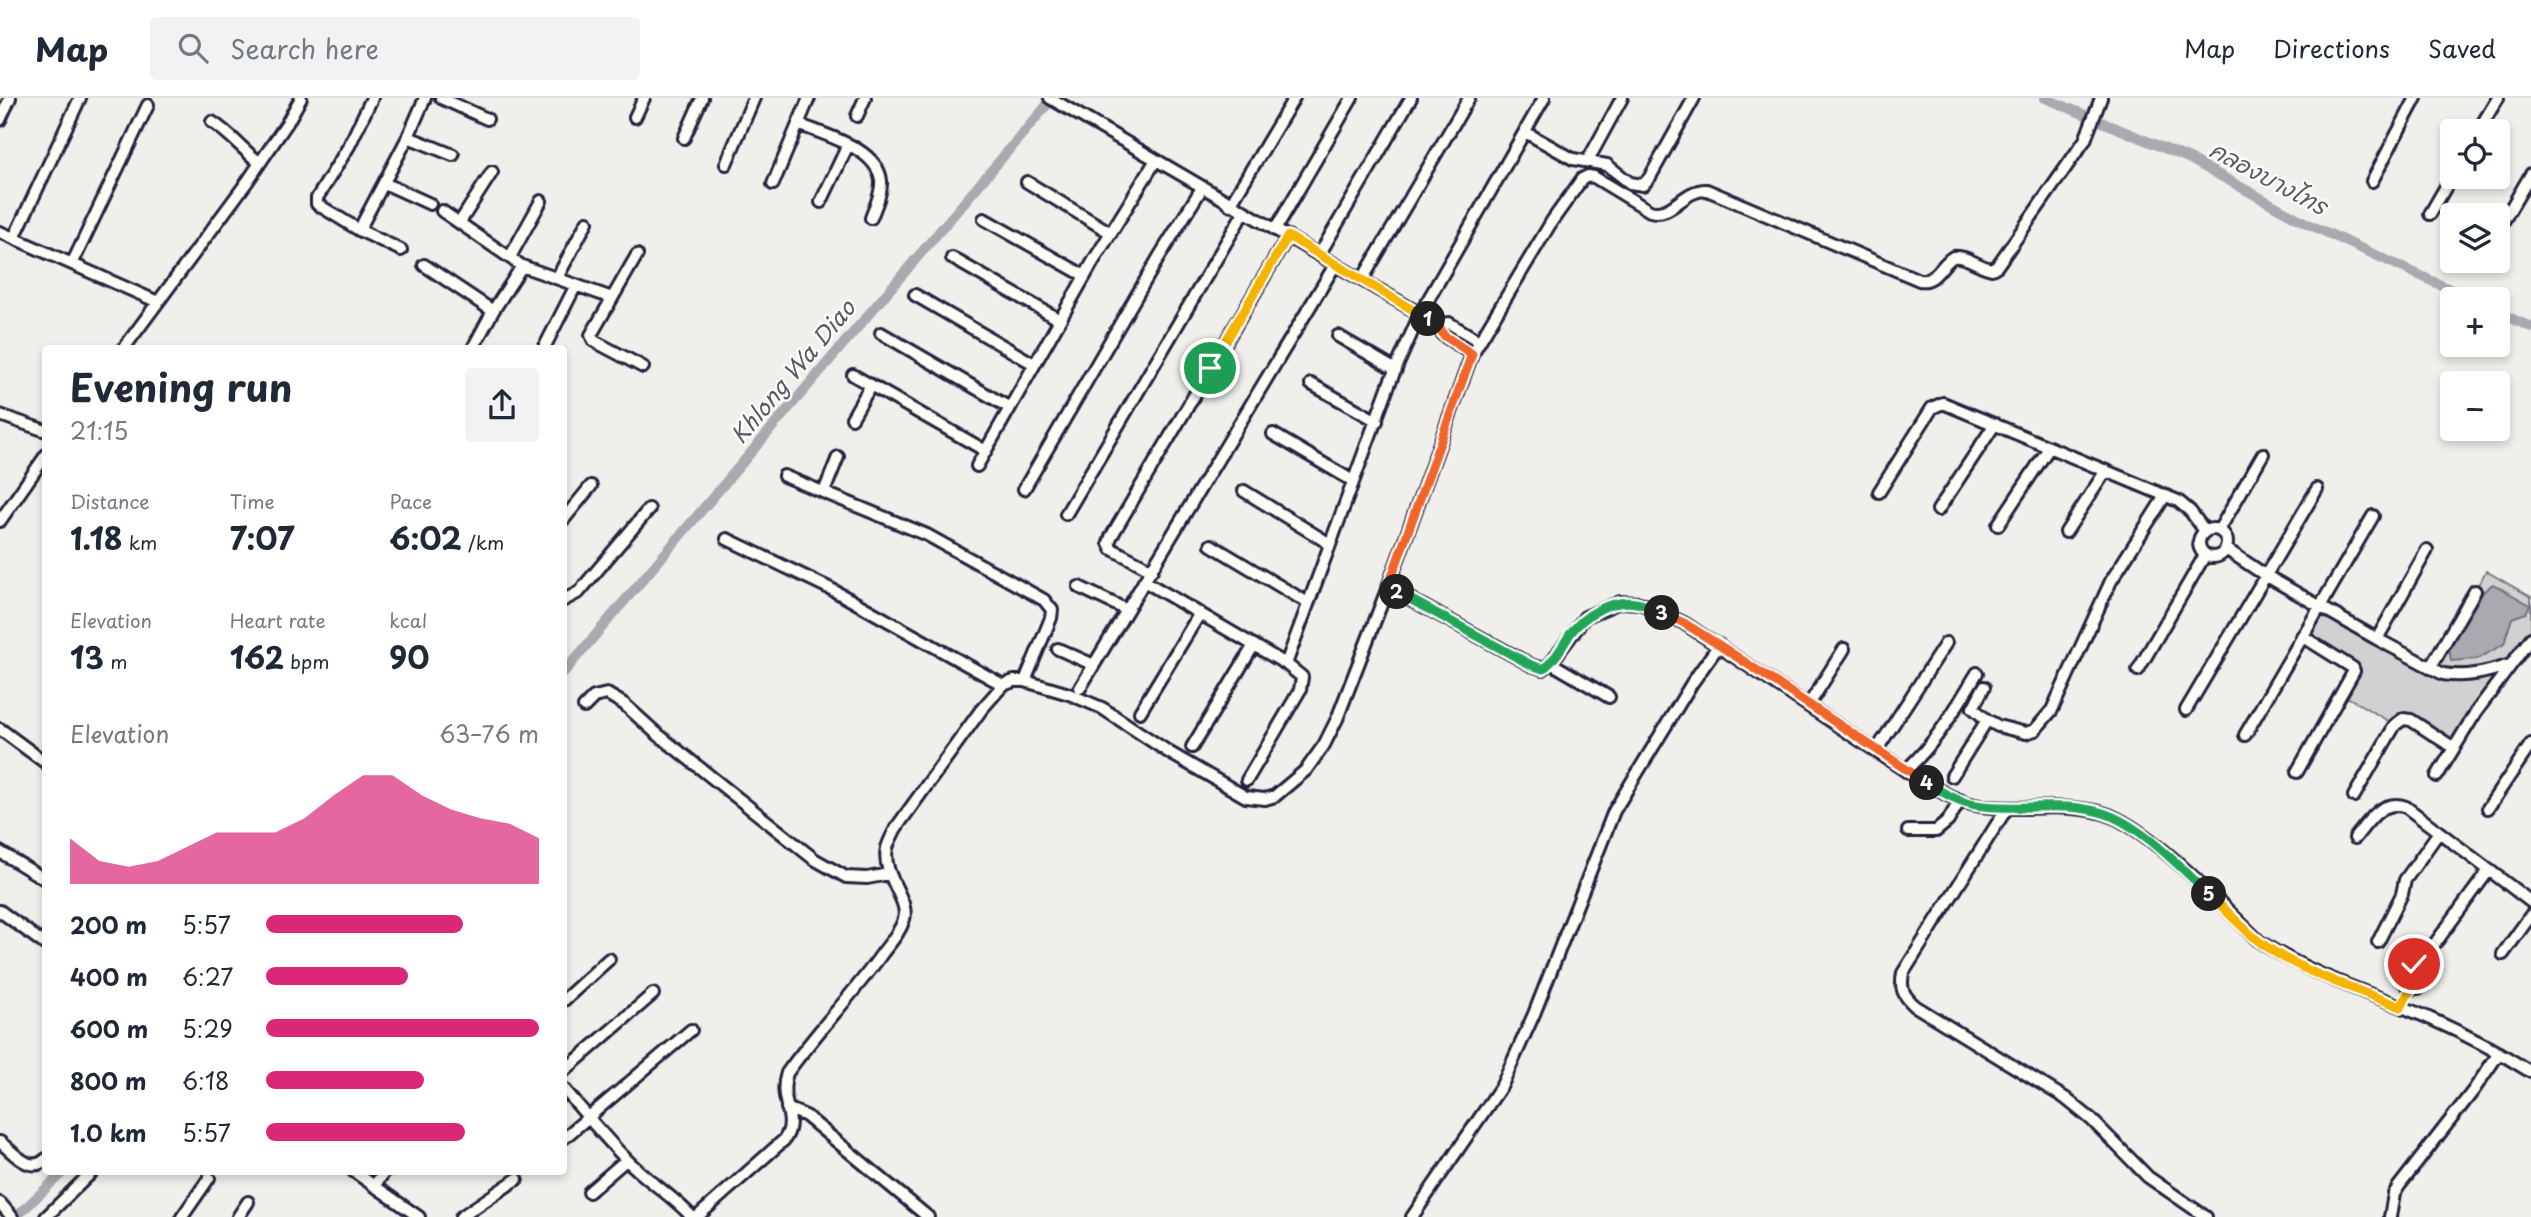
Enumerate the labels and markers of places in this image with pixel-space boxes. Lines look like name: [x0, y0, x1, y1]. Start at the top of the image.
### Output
pin: 1: [1410, 302, 1446, 336]
pin: [1180, 338, 1240, 398]
pin: 2: [1380, 574, 1414, 610]
pin: 3: [1644, 596, 1680, 630]
pin: 4: [1910, 766, 1944, 800]
pin: 5: [2192, 876, 2226, 912]
pin: [2384, 934, 2444, 994]

